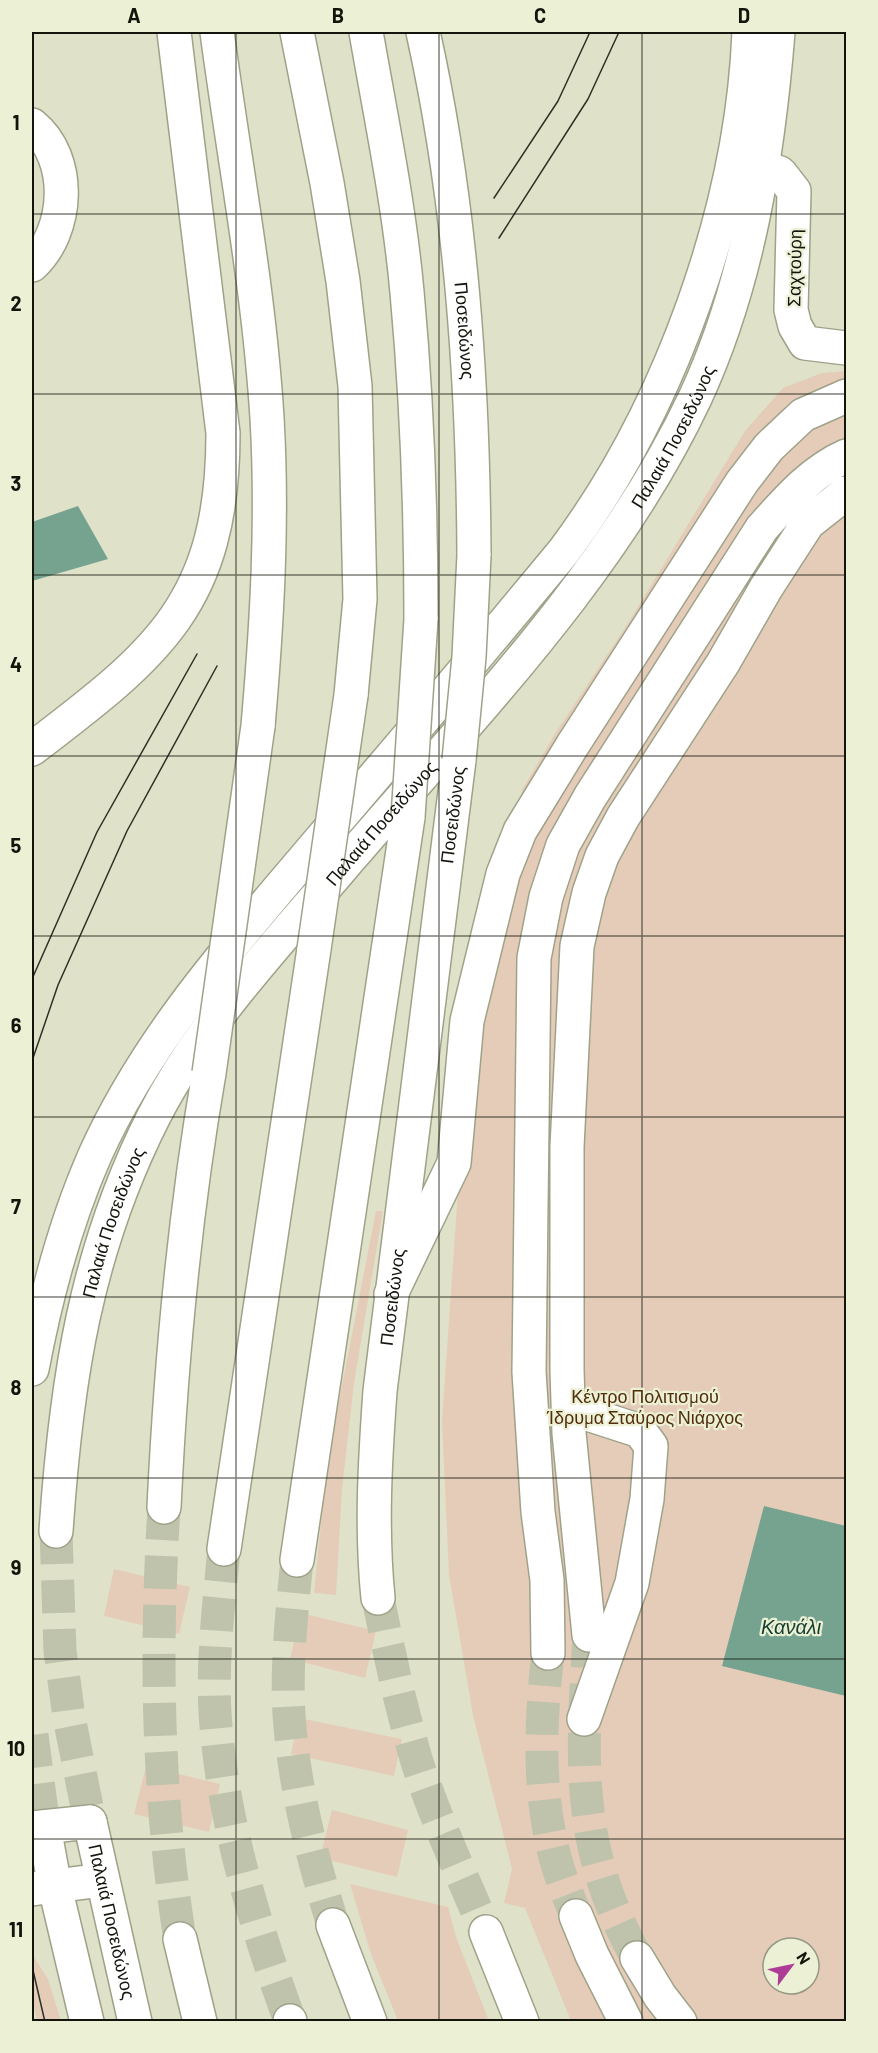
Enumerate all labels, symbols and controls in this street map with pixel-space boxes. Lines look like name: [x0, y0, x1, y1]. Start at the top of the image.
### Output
text: A: [127, 3, 141, 27]
text: B: [332, 3, 344, 27]
text: C: [534, 3, 546, 27]
text: D: [738, 3, 750, 27]
text: 1: [12, 110, 20, 134]
street label: Σαχτούρη: [782, 229, 806, 307]
street label: Ποσειδώνος: [451, 281, 480, 381]
text: 2: [10, 291, 22, 315]
street label: Παλαιά Ποσειδώνος: [626, 362, 719, 512]
text: 3: [11, 471, 21, 495]
text: 4: [10, 652, 22, 676]
street label: Παλαιά Ποσειδώνος: [321, 756, 441, 890]
street label: Ποσειδώνος: [435, 764, 469, 865]
text: 5: [11, 833, 22, 857]
text: 6: [11, 1013, 22, 1037]
street label: Παλαιά Ποσειδώνος: [77, 1143, 149, 1300]
text: 7: [11, 1194, 21, 1218]
street label: Ποσειδώνος: [375, 1247, 409, 1347]
text: 8: [11, 1375, 22, 1399]
park label: Κέντρο Πολιτισμού Ίδρυμα Σταύρος Νιάρχος: [546, 1385, 743, 1428]
text: 9: [11, 1555, 21, 1579]
water label: Κανάλι: [761, 1614, 822, 1638]
text: 10: [7, 1736, 25, 1760]
street label: Παλαιά Ποσειδώνος: [84, 1842, 141, 2002]
text: 11: [9, 1917, 23, 1941]
north arrow: [761, 1936, 821, 1996]
text: N: [793, 1948, 815, 1967]

